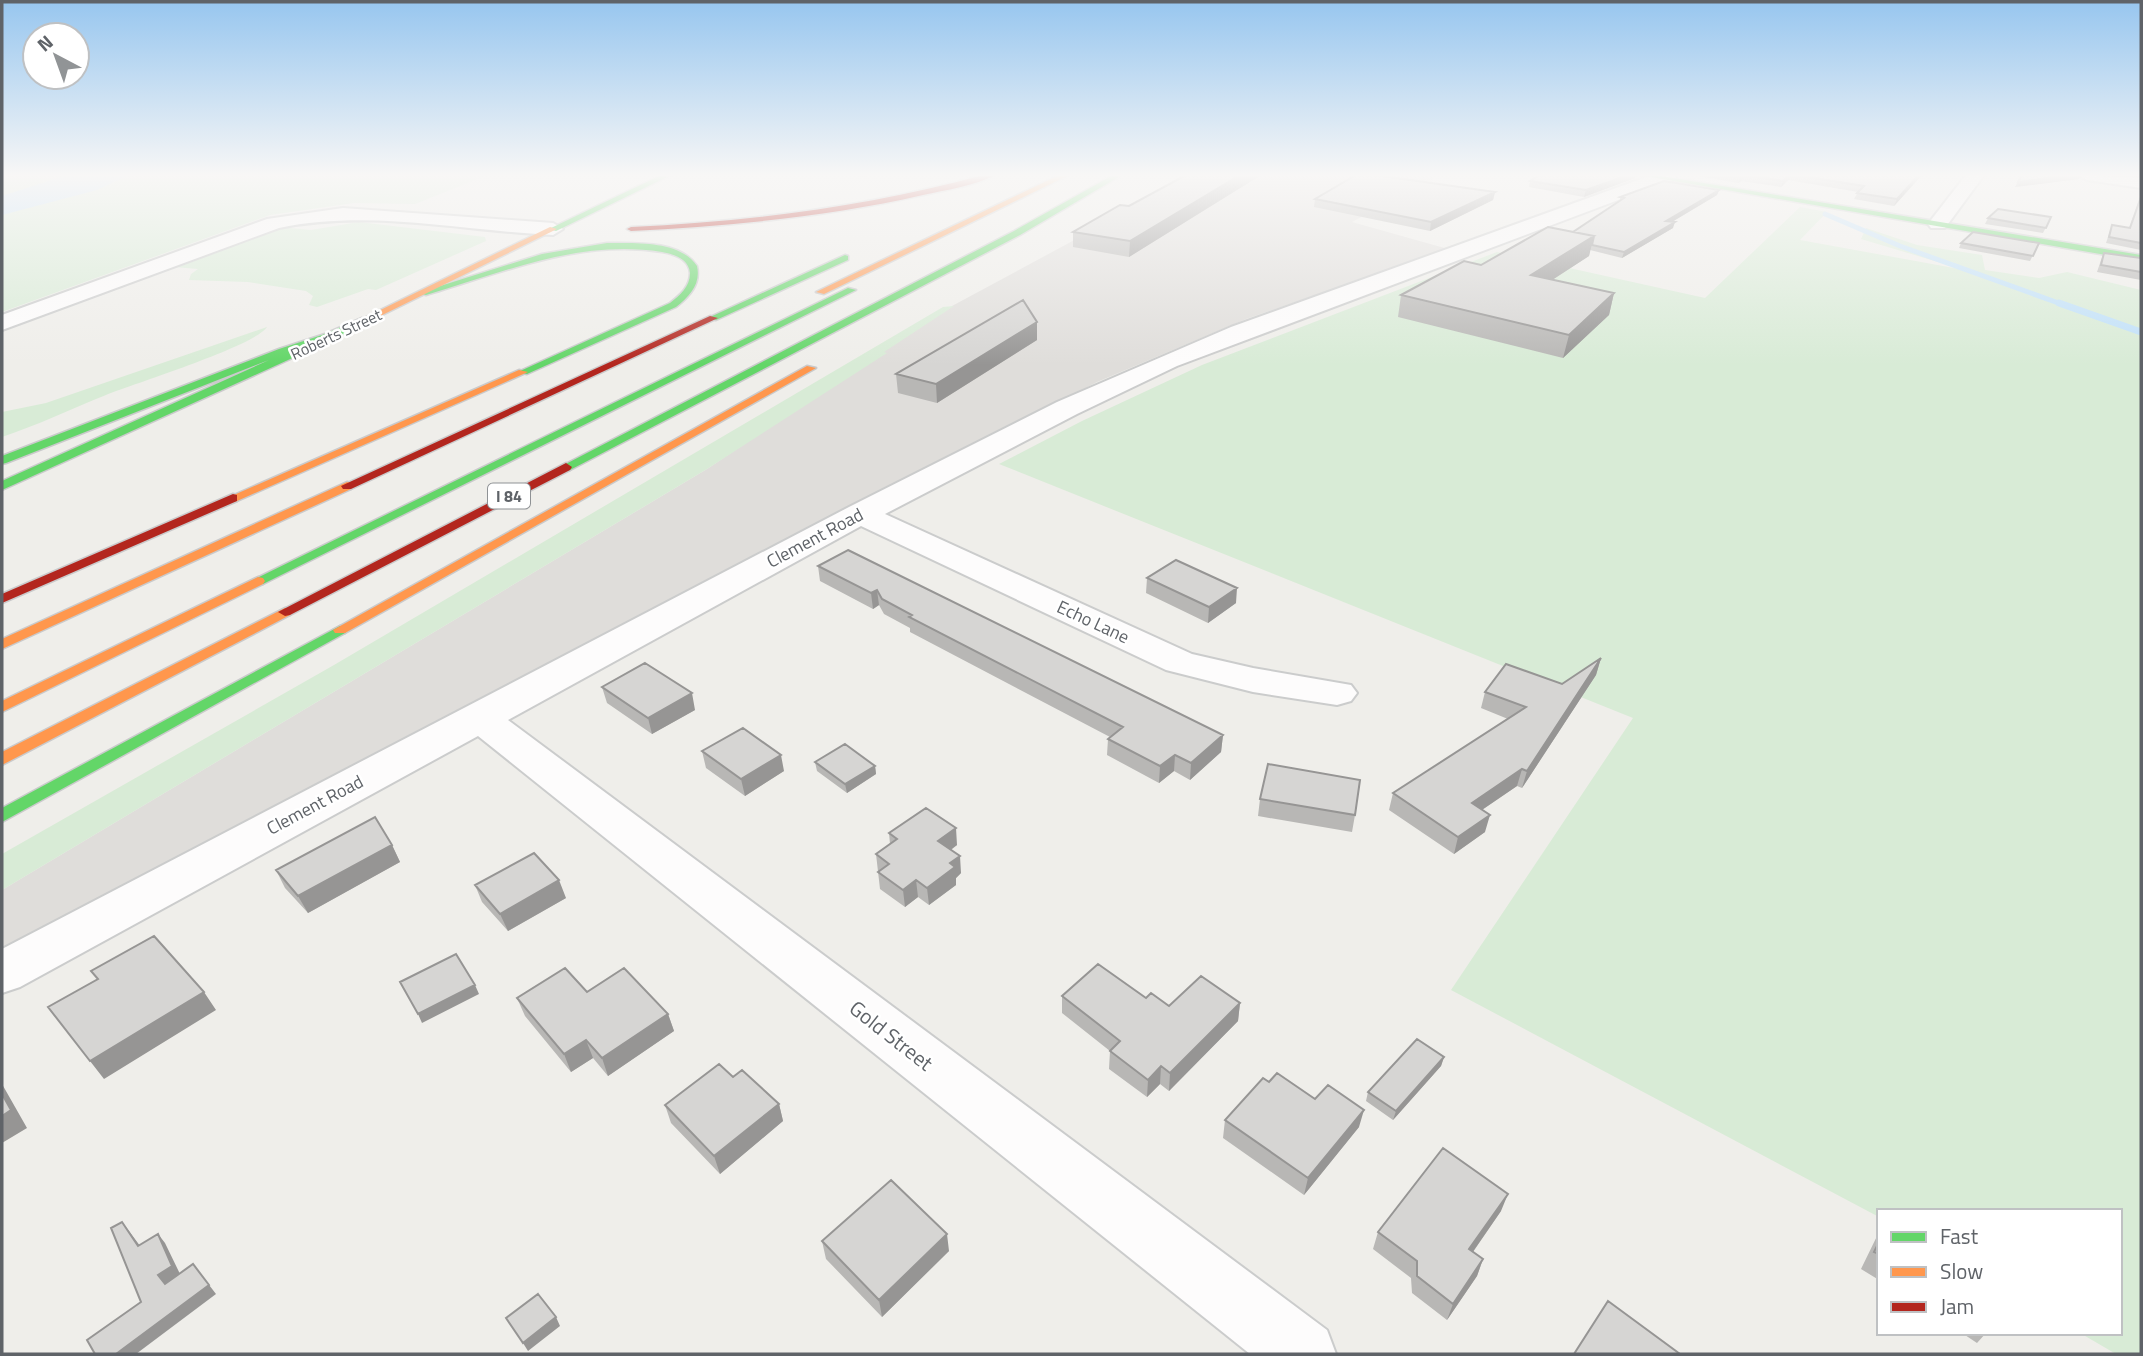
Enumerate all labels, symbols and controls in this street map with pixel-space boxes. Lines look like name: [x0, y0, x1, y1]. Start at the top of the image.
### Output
north arrow: [21, 21, 91, 91]
text: N: [30, 28, 59, 58]
street label: Roberts Street: [287, 302, 386, 366]
road number: I 84: [488, 484, 530, 509]
street label: Clement Road: [762, 501, 868, 574]
street label: Echo Lane: [1053, 593, 1134, 650]
street label: Clement Road: [262, 768, 368, 841]
street label: Gold Street: [843, 992, 941, 1079]
legend: [1877, 1209, 2122, 1335]
text: Fast: [1940, 1220, 1979, 1252]
text: Slow: [1940, 1255, 1983, 1287]
text: Jam: [1940, 1290, 1974, 1322]

